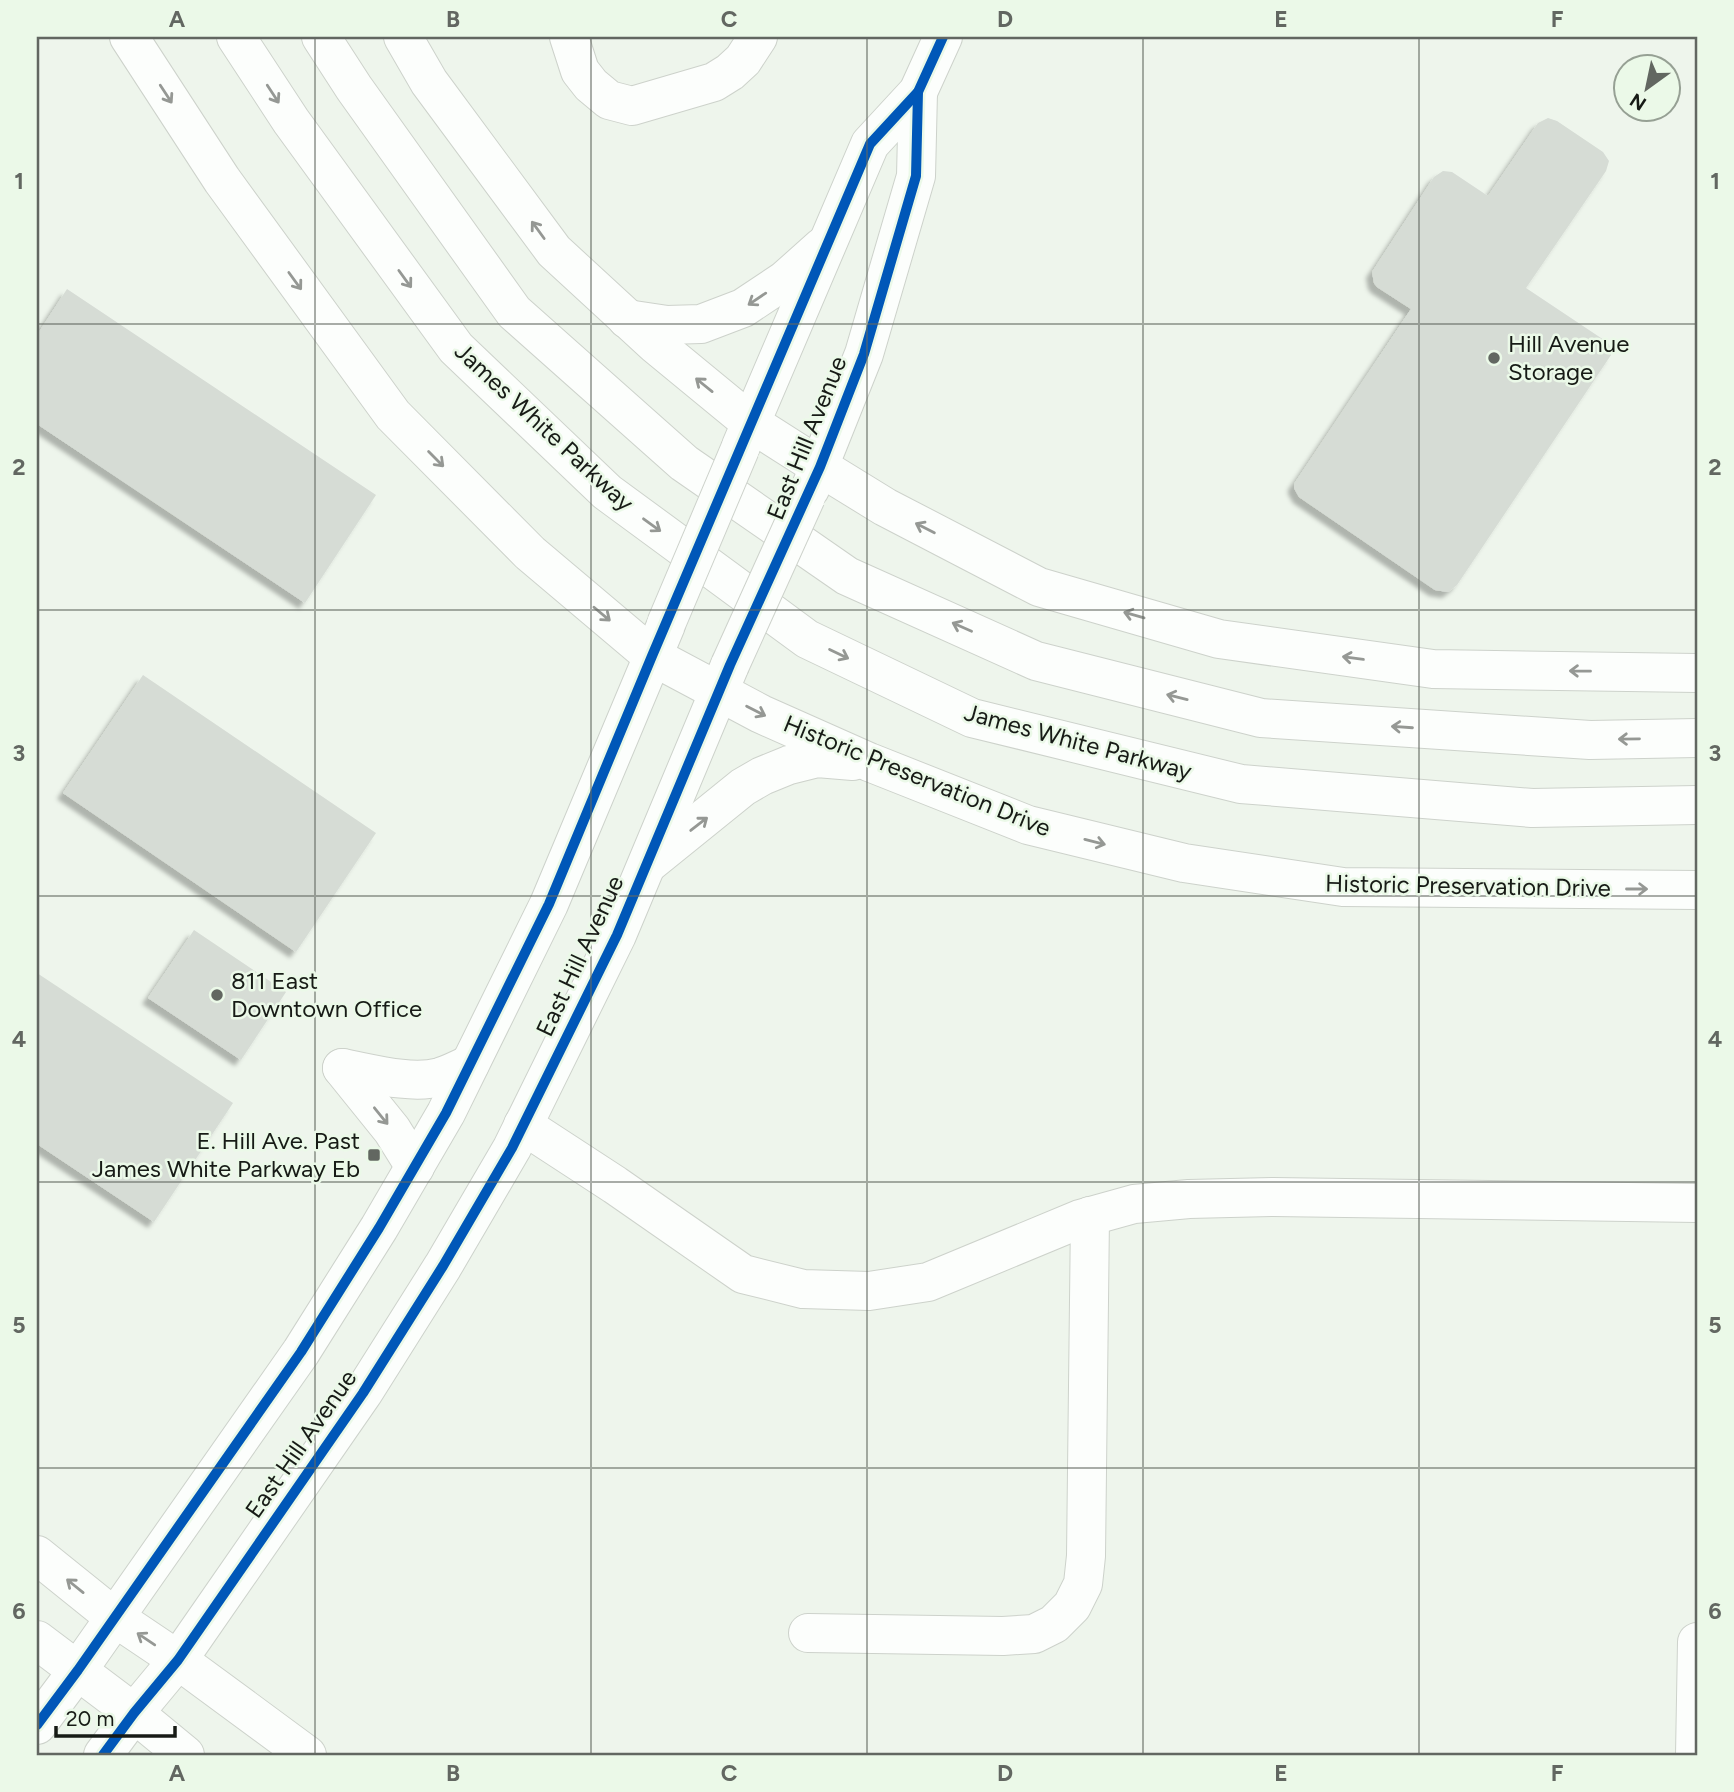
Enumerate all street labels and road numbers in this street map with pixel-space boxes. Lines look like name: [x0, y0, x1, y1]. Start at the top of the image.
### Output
street label: James White Parkway: [449, 336, 640, 517]
street label: East Hill Avenue: [761, 352, 853, 524]
street label: James White Parkway: [961, 697, 1195, 786]
street label: Historic Preservation Drive: [779, 709, 1055, 842]
street label: Historic Preservation Drive: [1325, 869, 1611, 902]
street label: East Hill Avenue: [530, 871, 629, 1041]
street label: East Hill Avenue: [239, 1364, 362, 1523]

